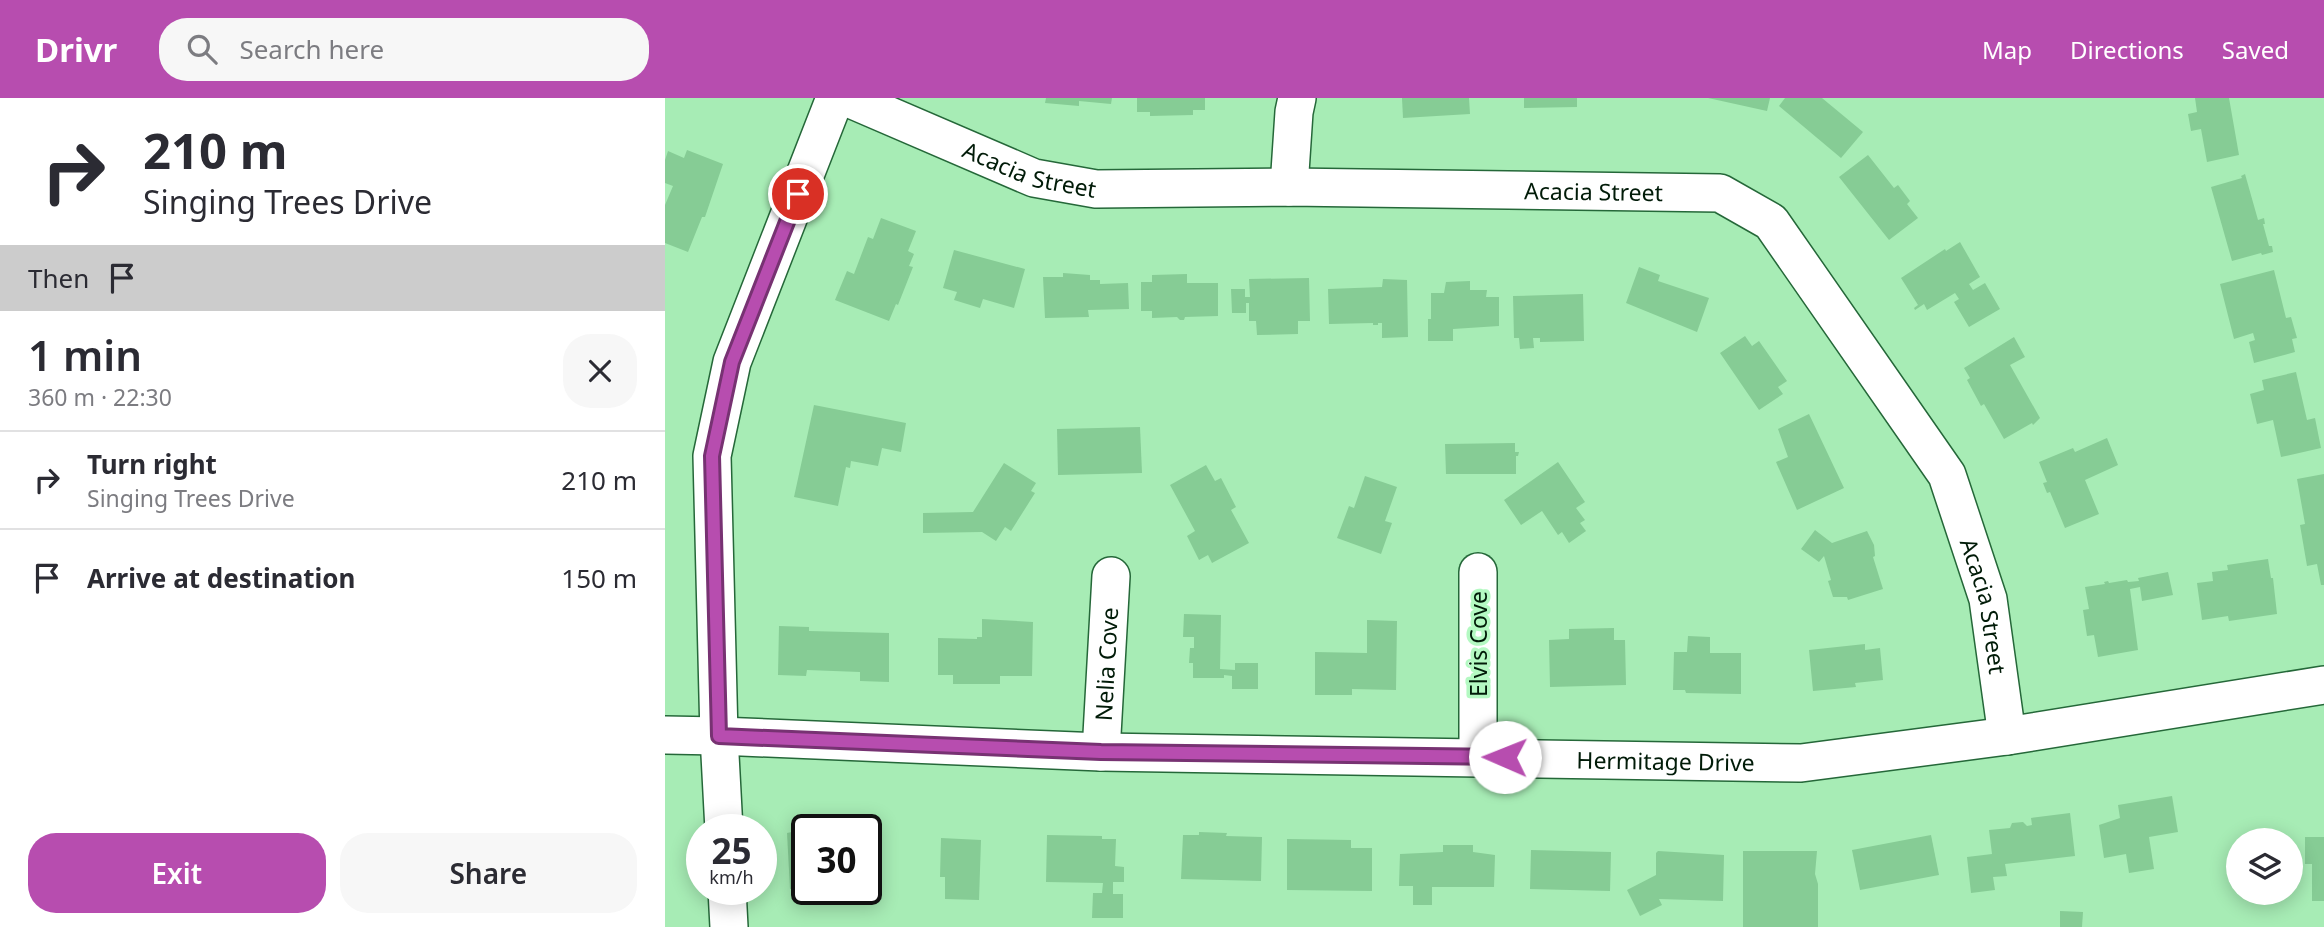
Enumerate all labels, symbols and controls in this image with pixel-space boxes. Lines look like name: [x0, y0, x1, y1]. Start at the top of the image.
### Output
search box: [159, 18, 649, 81]
text: Drivr: [35, 27, 117, 72]
icon: search: [183, 30, 221, 68]
text: Search here: [239, 31, 384, 67]
text: Map: [1982, 33, 2032, 66]
text: Directions: [2070, 33, 2184, 66]
text: Saved: [2222, 33, 2289, 66]
text: 210 m: [143, 117, 288, 183]
icon: right: [28, 126, 119, 217]
street label: Acacia Street: [958, 133, 1099, 205]
pin: [768, 164, 828, 224]
street label: Acacia Street: [1524, 174, 1663, 208]
icon: arrive: [779, 175, 817, 213]
text: Singing Trees Drive: [143, 180, 432, 223]
icon: arrive: [103, 259, 141, 297]
text: Then: [28, 260, 89, 296]
text: 1 min: [28, 326, 142, 383]
button: close: [563, 334, 637, 408]
text: 360 m · 22:30: [28, 381, 172, 413]
text: Turn right: [87, 446, 217, 482]
icon: right: [28, 461, 66, 499]
text: 210 m: [561, 462, 637, 498]
text: Singing Trees Drive: [87, 482, 295, 514]
street label: Acacia Street: [1953, 534, 2014, 676]
icon: arrive: [28, 559, 66, 597]
text: Arrive at destination: [87, 560, 356, 596]
text: 150 m: [561, 560, 637, 596]
street label: Elvis Cove: [1462, 591, 1494, 697]
street label: Nelia Cove: [1087, 606, 1125, 722]
position arrow: [1468, 720, 1542, 794]
street label: Hermitage Drive: [1576, 743, 1755, 778]
speed limit sign: 30: [791, 814, 882, 905]
text: 25: [711, 827, 752, 874]
map controls: [2226, 828, 2303, 905]
button: layers: [2226, 828, 2303, 905]
button: Exit: [28, 833, 326, 913]
button: Share: [340, 833, 637, 913]
text: km/h: [709, 865, 754, 889]

